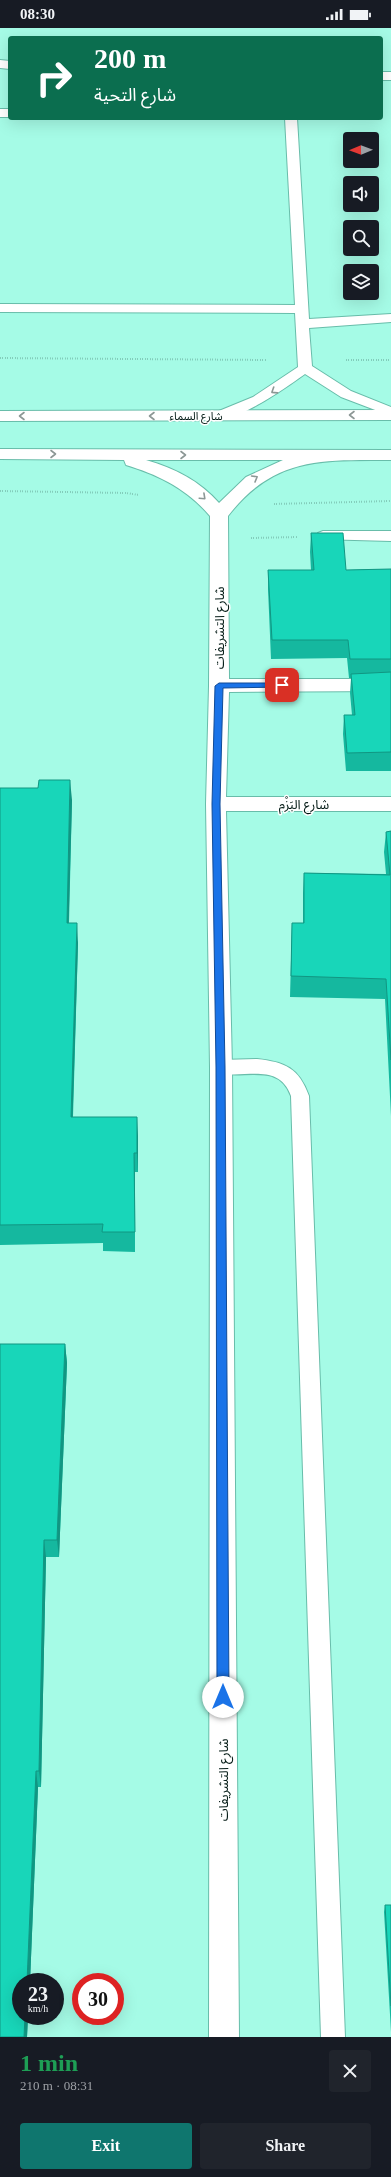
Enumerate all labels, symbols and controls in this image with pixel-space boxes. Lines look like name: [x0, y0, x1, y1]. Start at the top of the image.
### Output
text: 08:30: [20, 6, 55, 22]
text: 200 m: [94, 43, 166, 74]
icon: right: [28, 52, 80, 104]
text: شارع التحية: [94, 85, 176, 105]
north arrow: [343, 132, 379, 168]
map controls: [343, 132, 379, 300]
button: sound: [343, 176, 379, 212]
button: search: [343, 220, 379, 256]
button: layers: [343, 264, 379, 300]
one-way arrow: [271, 386, 278, 393]
street label: شارع السماء: [169, 410, 223, 424]
one-way arrow: [349, 411, 355, 419]
one-way arrow: [19, 412, 25, 420]
one-way arrow: [149, 412, 155, 420]
one-way arrow: [50, 450, 56, 458]
one-way arrow: [180, 451, 186, 459]
one-way arrow: [251, 475, 258, 482]
one-way arrow: [198, 492, 206, 499]
street label: شارع التشريفات: [212, 587, 230, 669]
pin: [265, 668, 299, 702]
icon: arrive: [271, 674, 293, 696]
street label: شارع البَزْم: [279, 796, 329, 815]
position arrow: [202, 1676, 244, 1718]
street label: شارع التشريفات: [216, 1739, 234, 1821]
speed limit sign: 30: [72, 1973, 124, 2025]
text: 23: [28, 1983, 48, 2005]
text: km/h: [28, 2003, 48, 2014]
text: 1 min: [20, 2050, 78, 2076]
button: close: [329, 2050, 371, 2092]
text: 210 m · 08:31: [20, 2078, 93, 2093]
button: Exit: [20, 2123, 192, 2169]
button: Share: [200, 2123, 371, 2169]

